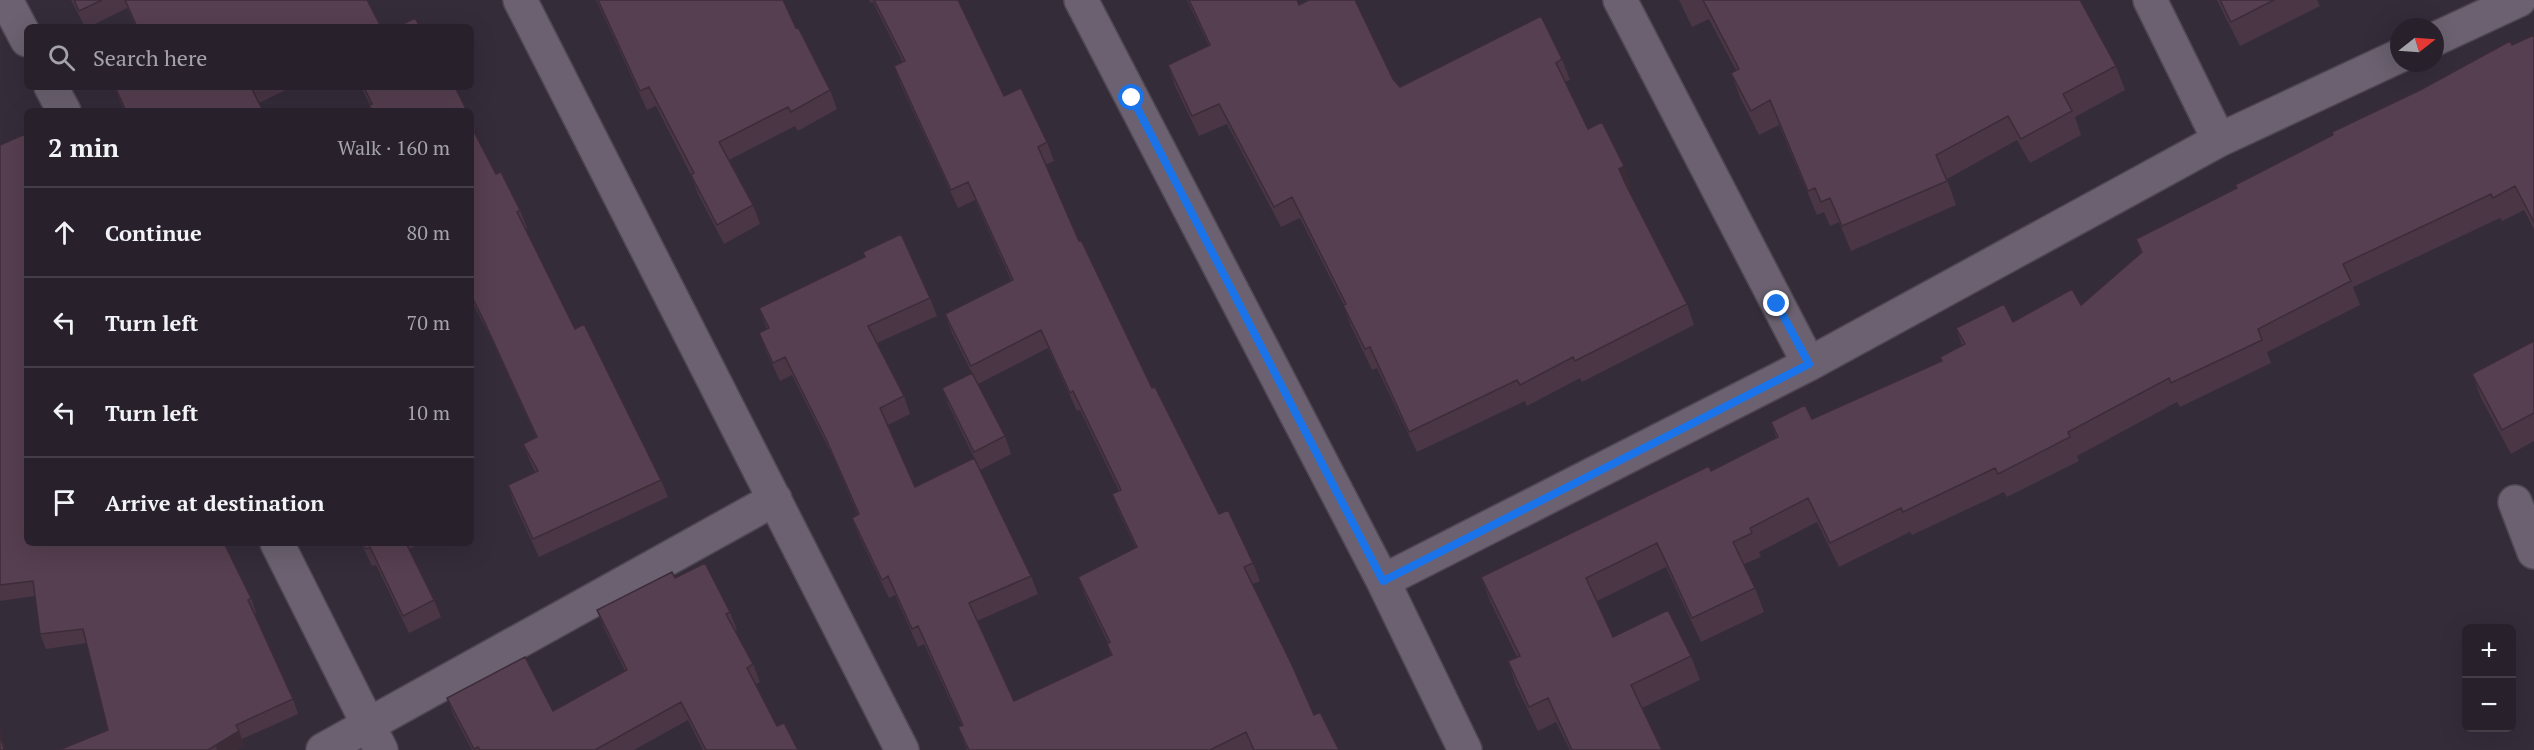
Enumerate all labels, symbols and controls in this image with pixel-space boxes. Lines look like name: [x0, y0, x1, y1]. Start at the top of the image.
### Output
north arrow: [2390, 18, 2444, 72]
search box: [24, 24, 474, 90]
icon: search: [45, 41, 78, 74]
text: Search here: [93, 43, 207, 72]
route start: [1118, 84, 1144, 110]
text: 2 min: [48, 130, 119, 164]
text: Walk · 160 m: [338, 134, 450, 161]
icon: ahead: [48, 216, 81, 249]
text: Continue: [105, 218, 202, 247]
text: 80 m: [407, 219, 450, 246]
route end: [1763, 290, 1789, 316]
icon: left: [48, 306, 81, 339]
text: Turn left: [105, 308, 198, 337]
text: 70 m: [407, 309, 450, 336]
icon: left: [48, 396, 81, 429]
text: Turn left: [105, 398, 198, 427]
text: 10 m: [407, 399, 450, 426]
icon: arrive: [48, 486, 81, 519]
text: Arrive at destination: [105, 488, 324, 517]
map controls: [2462, 624, 2516, 732]
button: +: [2462, 624, 2516, 678]
button: −: [2462, 678, 2516, 732]

